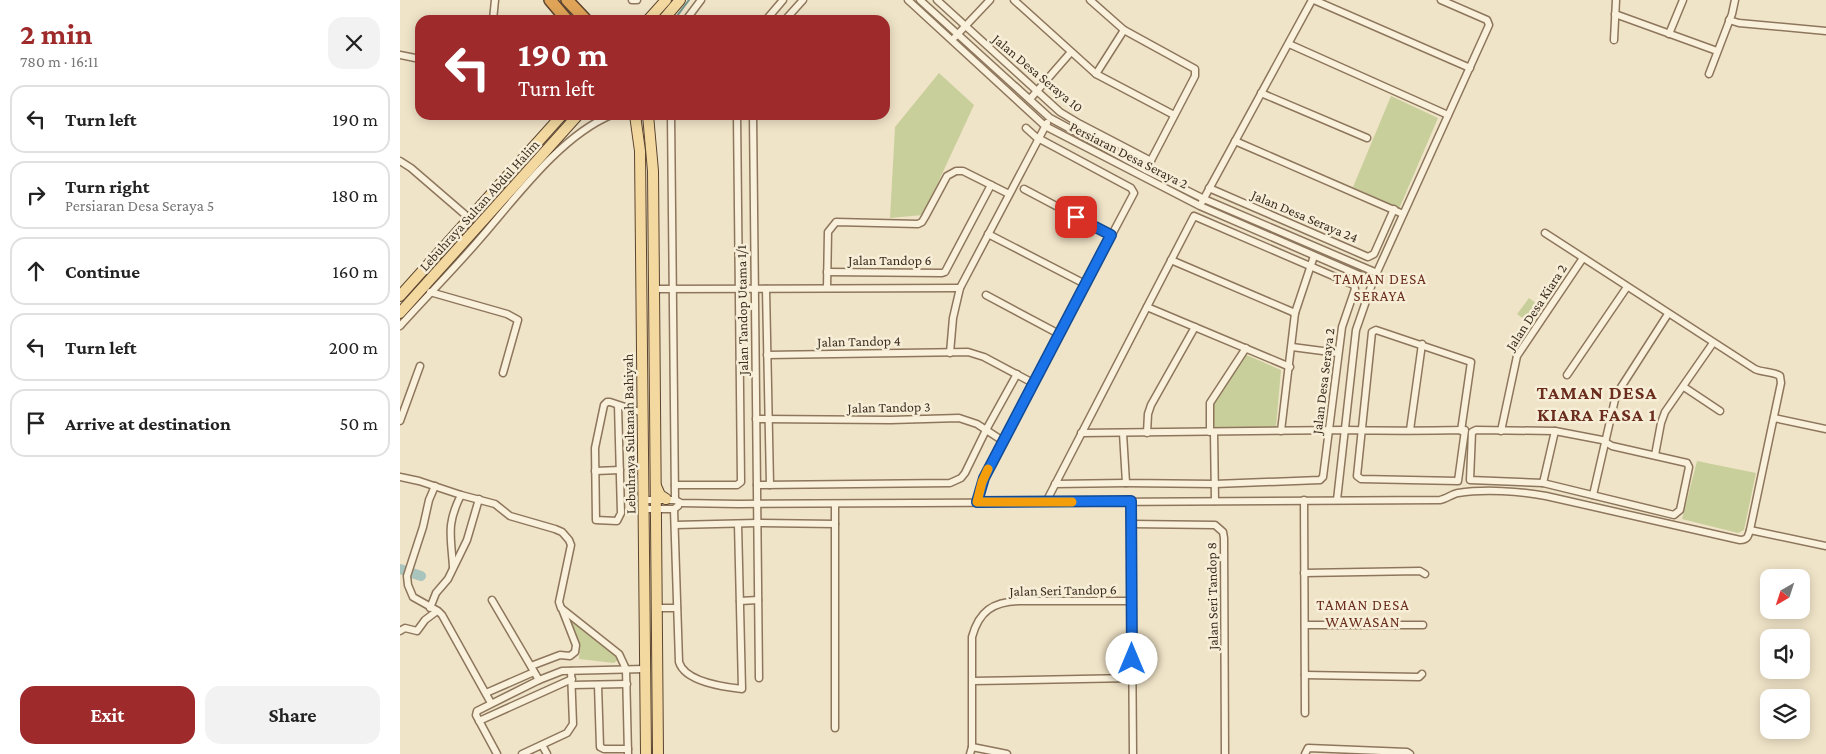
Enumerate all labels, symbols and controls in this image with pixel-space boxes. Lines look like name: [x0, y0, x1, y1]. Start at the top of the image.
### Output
text: 2 min: [20, 17, 92, 50]
button: close: [328, 17, 380, 69]
street label: Jalan Desa Seraya 10: [988, 29, 1086, 115]
icon: left: [435, 35, 500, 100]
text: 190 m: [518, 35, 608, 74]
text: 780 m · 16:11: [20, 53, 98, 70]
text: Turn left: [518, 76, 595, 101]
icon: left: [22, 105, 50, 133]
text: Turn left: [65, 109, 137, 130]
text: 190 m: [332, 109, 378, 130]
street label: Persiaran Desa Seraya 2: [1067, 118, 1191, 192]
street label: Lebuhraya Sultan Abdul Halim: [416, 136, 542, 274]
text: Turn right: [65, 176, 150, 197]
icon: right: [22, 181, 50, 209]
text: 180 m: [332, 185, 378, 206]
street label: Jalan Desa Seraya 24: [1248, 186, 1361, 246]
pin: [1055, 196, 1097, 238]
text: Persiaran Desa Seraya 5: [65, 197, 214, 214]
icon: arrive: [1062, 203, 1090, 231]
street label: Jalan Tandop Utama 1/1: [733, 244, 751, 377]
street label: Jalan Tandop 6: [846, 252, 932, 268]
icon: ahead: [22, 257, 50, 285]
text: Continue: [65, 261, 140, 282]
text: 160 m: [332, 261, 378, 282]
street label: Jalan Desa Kiara 2: [1501, 261, 1570, 355]
district label: TAMAN DESA SERAYA: [1333, 271, 1427, 304]
street label: Jalan Desa Seraya 2: [1308, 327, 1337, 437]
street label: Jalan Tandop 4: [815, 332, 901, 350]
icon: left: [22, 333, 50, 361]
text: Turn left: [65, 337, 137, 358]
text: 200 m: [329, 337, 378, 358]
street label: Lebuhraya Sultanah Bahiyah: [620, 353, 638, 514]
district label: TAMAN DESA KIARA FASA 1: [1537, 382, 1657, 425]
street label: Jalan Tandop 3: [845, 398, 931, 416]
icon: arrive: [22, 409, 50, 437]
text: Arrive at destination: [65, 413, 231, 434]
text: 50 m: [339, 413, 378, 434]
street label: Jalan Seri Tandop 8: [1203, 542, 1221, 652]
north arrow: [1760, 569, 1810, 619]
map controls: [1760, 569, 1810, 739]
street label: Jalan Seri Tandop 6: [1007, 581, 1117, 599]
district label: TAMAN DESA WAWASAN: [1316, 597, 1410, 630]
button: sound: [1760, 629, 1810, 679]
position arrow: [1105, 632, 1157, 684]
button: Exit: [20, 686, 195, 744]
button: Share: [205, 686, 380, 744]
button: layers: [1760, 689, 1810, 739]

